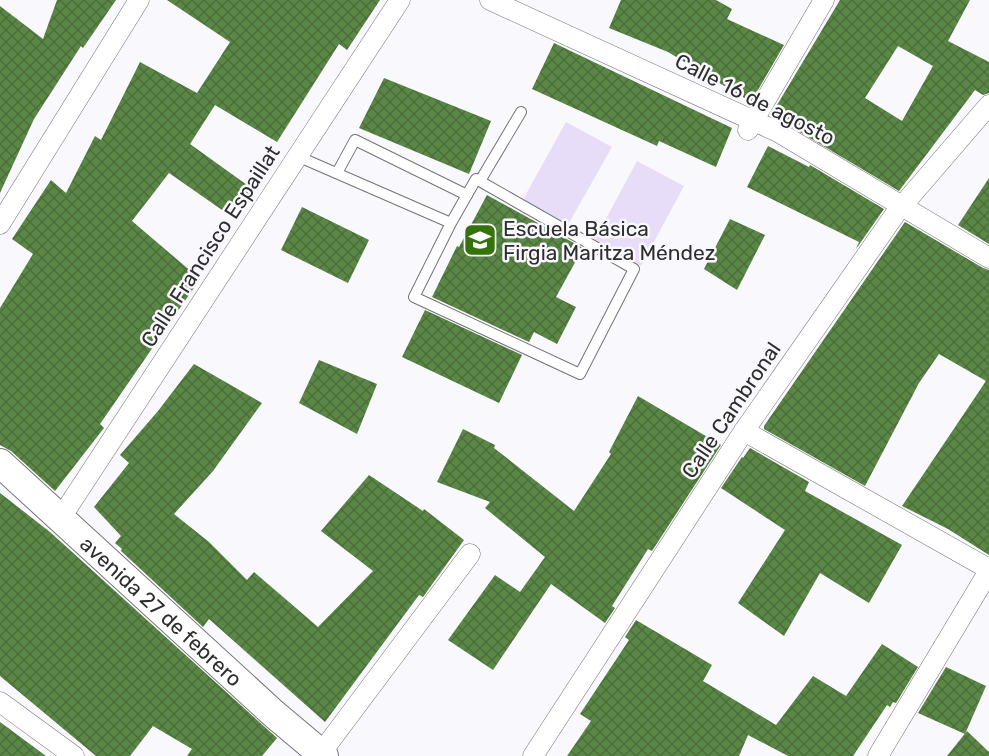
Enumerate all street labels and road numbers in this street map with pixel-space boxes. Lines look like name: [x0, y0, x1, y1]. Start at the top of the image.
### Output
street label: Calle 16 de agosto: [671, 48, 839, 150]
street label: Calle Francisco Espaillat: [135, 140, 285, 352]
street label: Calle Cambronal: [676, 337, 786, 483]
street label: avenida 27 de febrero: [76, 531, 247, 691]

